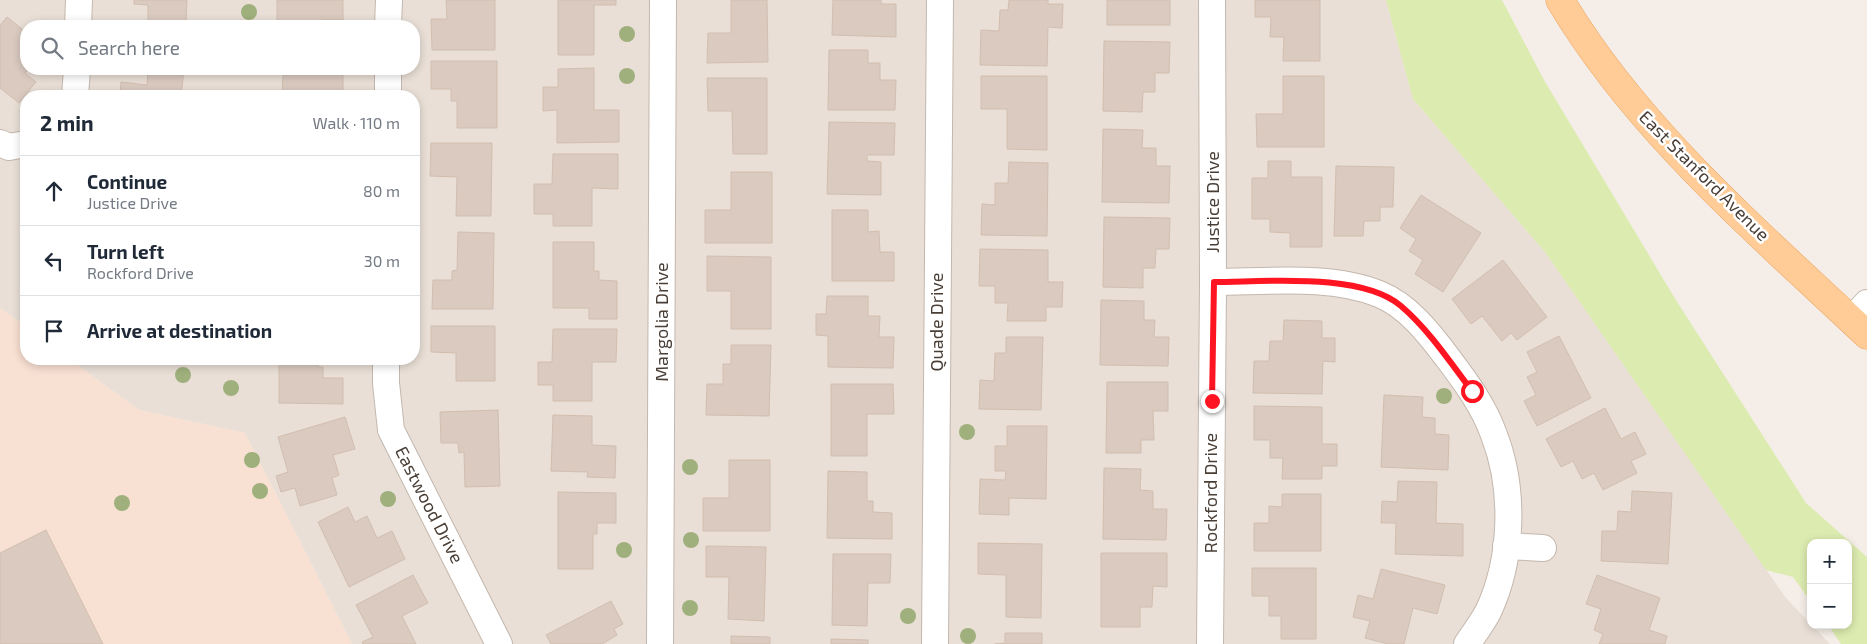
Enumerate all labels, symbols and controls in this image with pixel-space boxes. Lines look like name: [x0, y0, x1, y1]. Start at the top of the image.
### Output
search box: [20, 20, 420, 75]
icon: search: [38, 34, 66, 62]
text: Search here: [78, 36, 180, 59]
street label: East Stanford Avenue: [1635, 106, 1774, 245]
text: 2 min: [40, 110, 94, 135]
text: Walk · 110 m: [313, 113, 400, 132]
street label: Justice Drive: [1201, 151, 1223, 253]
text: Continue: [87, 170, 167, 193]
icon: ahead: [40, 177, 68, 205]
text: 80 m: [363, 181, 400, 200]
text: Justice Drive: [87, 193, 178, 212]
text: Turn left: [87, 240, 164, 263]
icon: left: [40, 247, 68, 275]
text: 30 m: [364, 251, 400, 270]
street label: Margolia Drive: [650, 262, 672, 382]
text: Rockford Drive: [87, 263, 194, 282]
street label: Quade Drive: [925, 273, 947, 371]
icon: arrive: [40, 317, 68, 345]
text: Arrive at destination: [87, 319, 272, 342]
route start: [1461, 380, 1484, 403]
route end: [1201, 390, 1224, 413]
street label: Rockford Drive: [1199, 433, 1221, 553]
street label: Eastwood Drive: [391, 442, 469, 567]
map controls: [1807, 539, 1852, 629]
button: +: [1807, 539, 1852, 584]
button: −: [1807, 584, 1852, 629]

